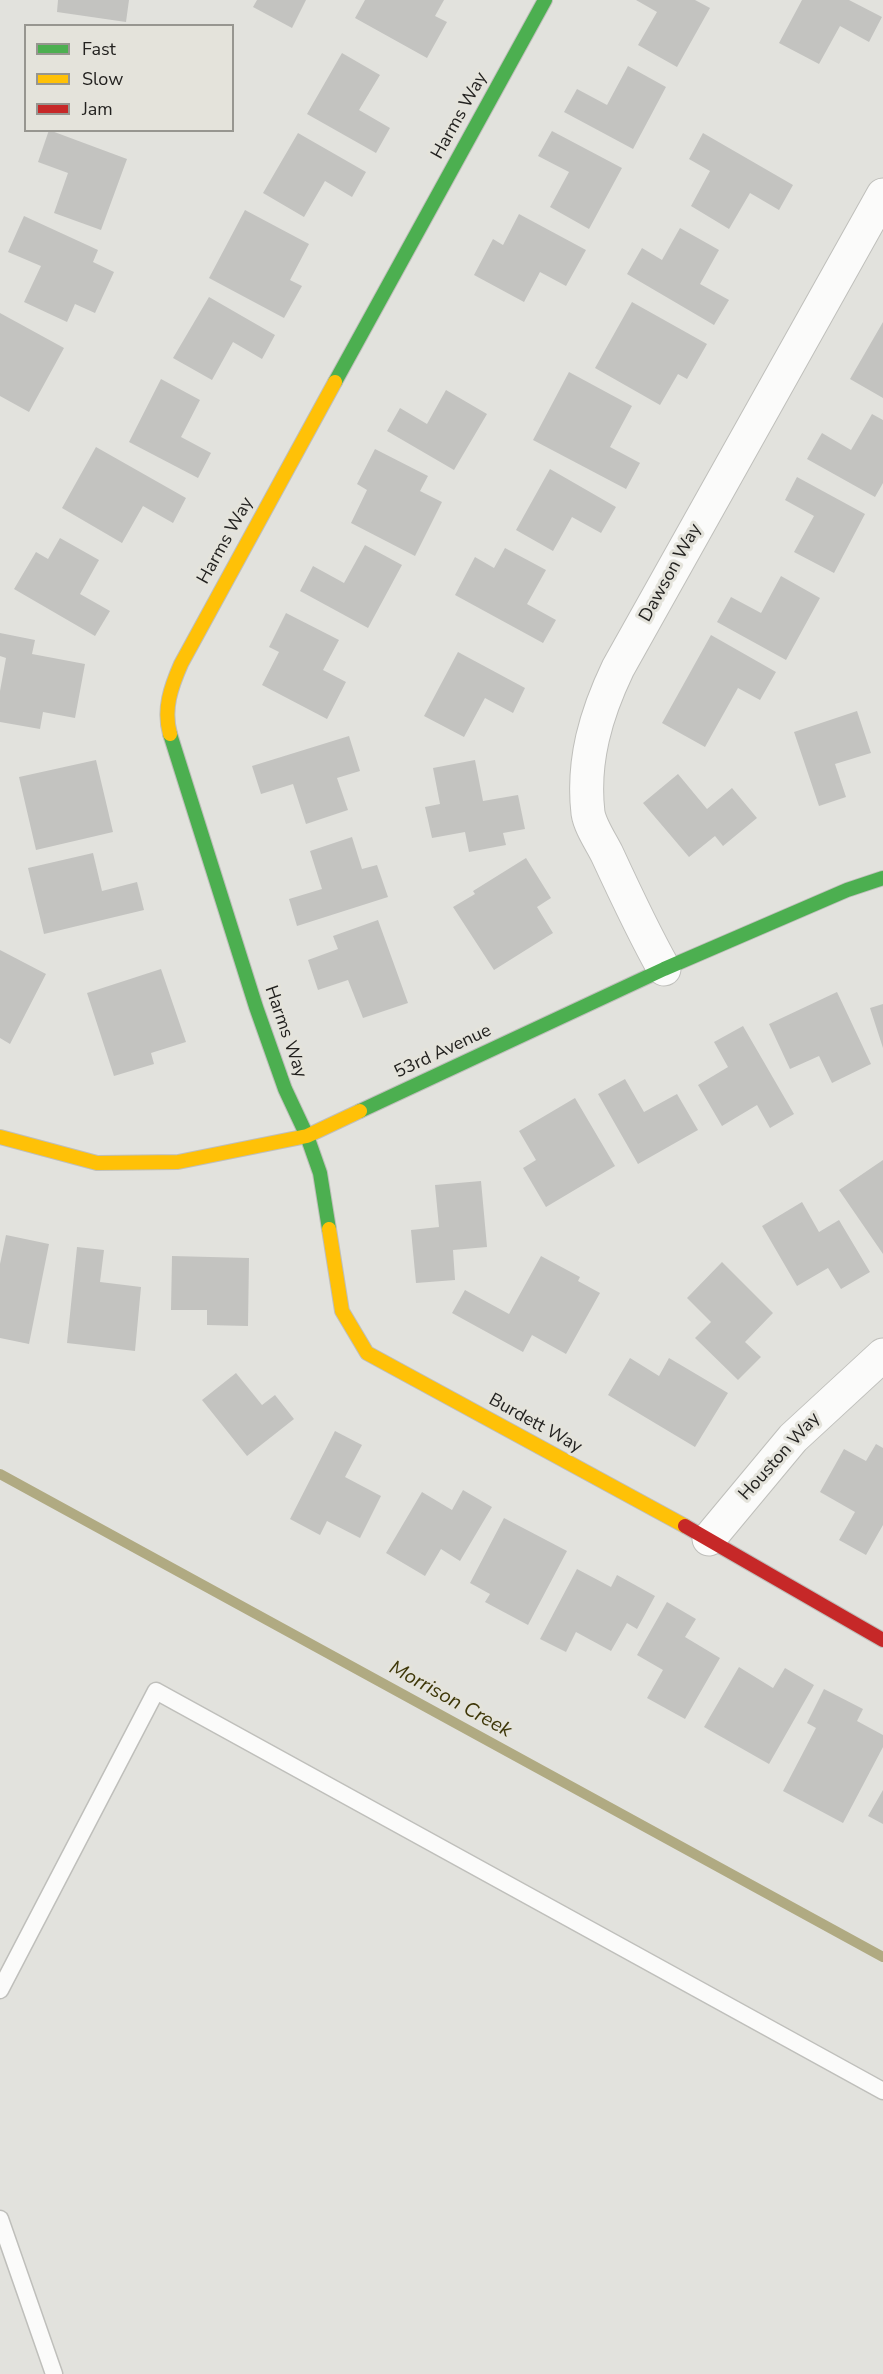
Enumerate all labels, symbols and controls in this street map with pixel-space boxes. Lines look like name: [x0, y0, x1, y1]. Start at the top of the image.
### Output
legend: [24, 24, 234, 132]
text: Fast: [82, 37, 116, 61]
text: Slow: [82, 67, 123, 91]
street label: Harms Way: [427, 69, 493, 163]
text: Jam: [82, 97, 113, 121]
street label: Harms Way: [193, 494, 259, 588]
street label: Dawson Way: [635, 520, 707, 626]
street label: Harms Way: [259, 983, 311, 1081]
street label: 53rd Avenue: [391, 1020, 495, 1084]
street label: Burdett Way: [485, 1390, 585, 1458]
street label: Houston Way: [735, 1409, 825, 1505]
water label: Morrison Creek: [385, 1656, 515, 1744]

